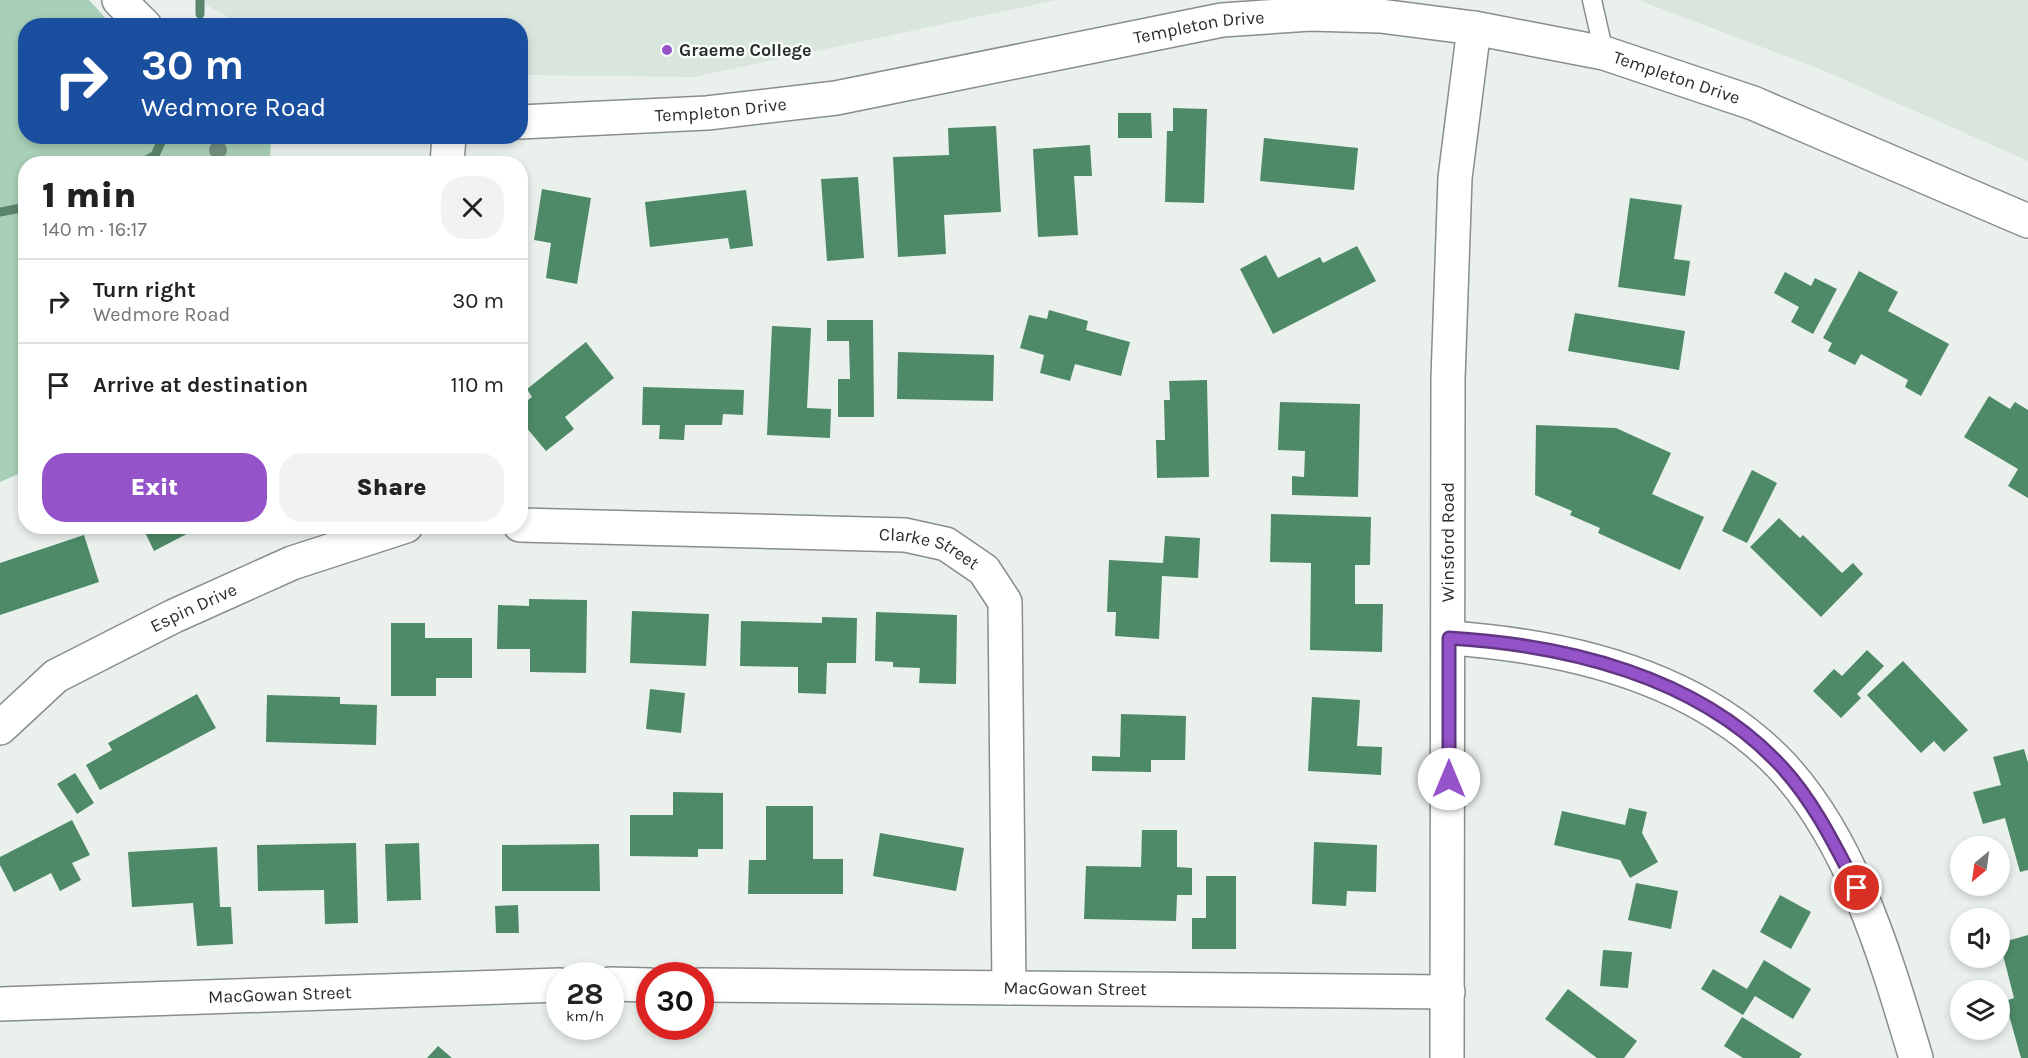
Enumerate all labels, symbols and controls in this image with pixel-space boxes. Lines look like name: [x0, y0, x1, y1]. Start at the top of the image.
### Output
street label: Templeton Drive: [1131, 6, 1265, 49]
place label: Graeme College: [679, 39, 812, 61]
text: 30 m: [141, 40, 244, 90]
icon: right: [42, 42, 120, 120]
marker: Graeme College: [660, 43, 674, 57]
street label: Templeton Drive: [1610, 46, 1743, 109]
text: Wedmore Road: [141, 91, 326, 123]
street label: Templeton Drive: [654, 93, 788, 127]
text: 1 min: [42, 174, 136, 216]
button: close: [441, 176, 504, 239]
text: 140 m · 16:17: [42, 218, 147, 241]
text: Turn right: [93, 277, 196, 303]
icon: right: [42, 285, 75, 318]
text: 30 m: [452, 288, 504, 314]
text: Wedmore Road: [93, 303, 230, 326]
icon: arrive: [42, 369, 75, 402]
text: Arrive at destination: [93, 372, 308, 398]
text: 110 m: [451, 372, 504, 398]
button: Exit: [42, 453, 267, 522]
button: Share: [279, 453, 504, 522]
street label: Winsford Road: [1437, 482, 1459, 602]
street label: Clarke Street: [879, 523, 984, 575]
street label: Espin Drive: [147, 578, 240, 637]
position arrow: [1417, 747, 1481, 811]
north arrow: [1950, 836, 2010, 896]
map controls: [1950, 836, 2010, 1040]
pin: [1831, 862, 1882, 913]
icon: arrive: [1840, 871, 1873, 904]
button: sound: [1950, 908, 2010, 968]
speed limit sign: 30: [636, 962, 714, 1040]
text: 28: [566, 976, 604, 1012]
street label: MacGowan Street: [1003, 977, 1147, 1000]
button: layers: [1950, 980, 2010, 1040]
street label: MacGowan Street: [208, 981, 352, 1008]
text: km/h: [566, 1007, 604, 1025]

